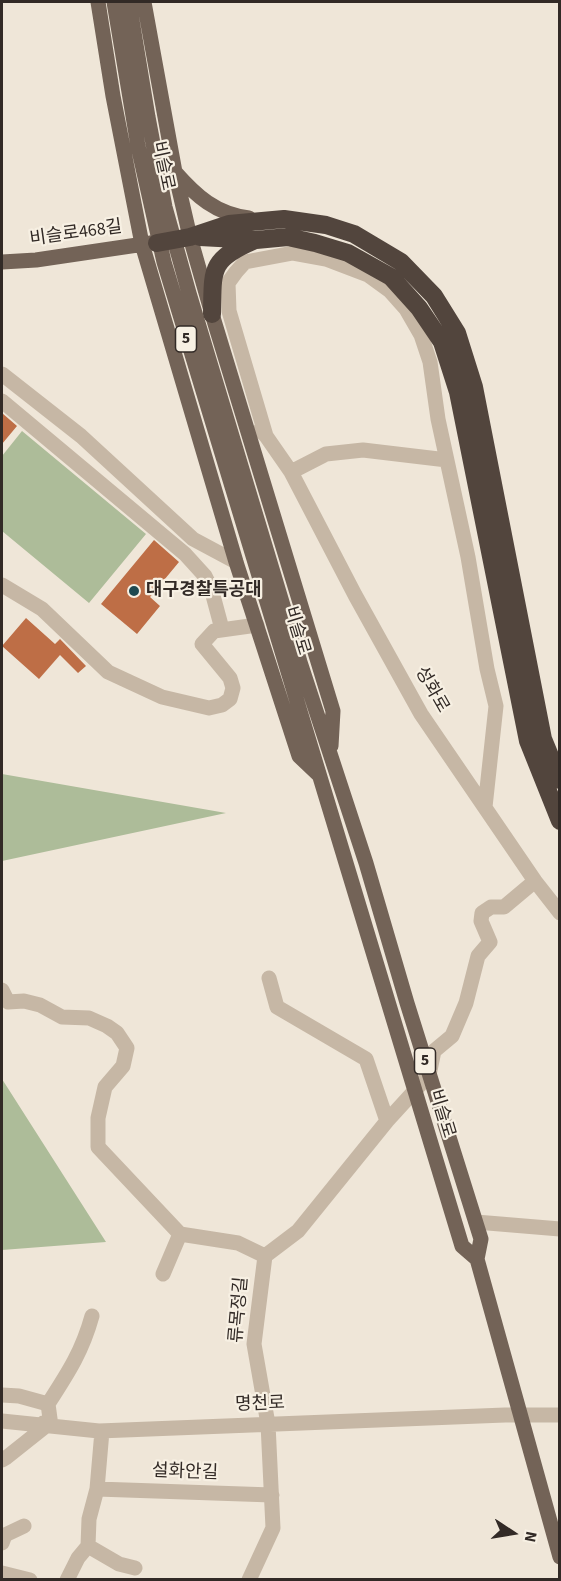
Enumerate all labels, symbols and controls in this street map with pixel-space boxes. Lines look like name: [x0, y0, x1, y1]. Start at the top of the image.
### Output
street label: 비슬로: [146, 139, 178, 193]
street label: 비슬로468길: [28, 217, 124, 251]
road number: 5: [176, 326, 196, 352]
place label: 대구경찰특공대: [146, 580, 262, 602]
marker: 대구경찰특공대: [127, 584, 141, 598]
street label: 비슬로: [278, 604, 314, 658]
street label: 성화로: [409, 663, 453, 717]
road number: 5: [414, 1048, 436, 1074]
street label: 비슬로: [423, 1087, 459, 1141]
street label: 류목정길: [226, 1276, 254, 1344]
street label: 명천로: [235, 1393, 285, 1417]
street label: 설화안길: [152, 1461, 218, 1485]
north arrow: [483, 1503, 543, 1563]
text: N: [519, 1529, 542, 1544]

